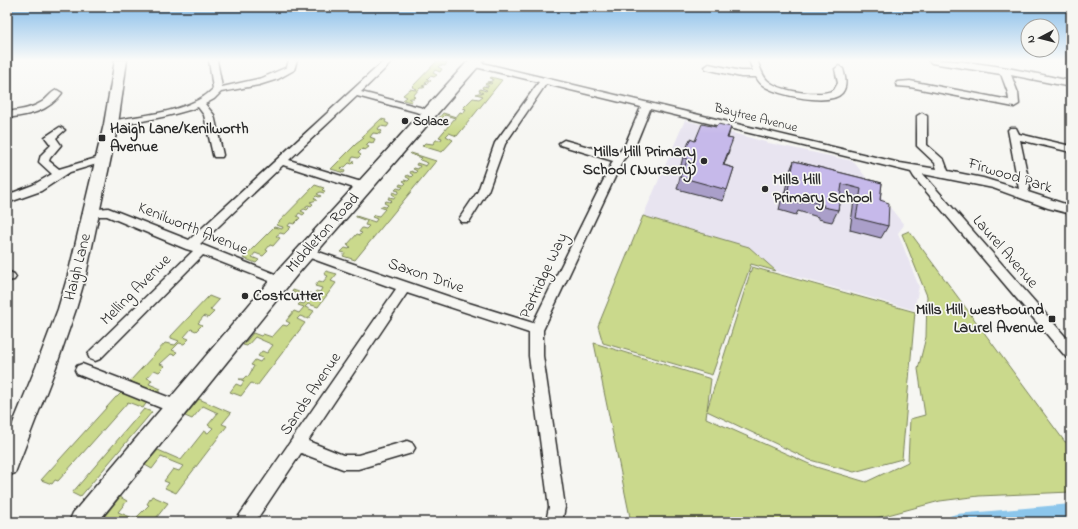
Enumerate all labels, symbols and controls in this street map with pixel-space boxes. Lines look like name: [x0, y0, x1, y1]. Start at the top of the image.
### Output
north arrow: [1020, 18, 1060, 58]
text: N: [1023, 34, 1039, 44]
street label: Baytree Avenue: [711, 98, 800, 139]
place label: Solace: [413, 112, 450, 131]
marker: Solace: [400, 116, 410, 126]
place label: Haigh Lane/Kenilworth Avenue: [110, 117, 249, 159]
marker: Haigh Lane/Kenilworth Avenue: [97, 133, 107, 143]
place label: Mills Hill Primary School (Nursery): [583, 140, 696, 183]
street label: Firwood Park: [964, 152, 1056, 200]
marker: Mills Hill Primary School (Nursery): [699, 156, 709, 166]
place label: Mills Hill Primary School: [773, 168, 872, 211]
marker: Mills Hill Primary School: [760, 184, 770, 194]
street label: Middleton Road: [280, 188, 366, 278]
street label: Kenilworth Avenue: [134, 196, 252, 262]
street label: Laurel Avenue: [966, 210, 1044, 295]
street label: Partridge Way: [514, 229, 574, 323]
street label: Haigh Lane: [58, 230, 98, 303]
street label: Melling Avenue: [95, 248, 178, 331]
street label: Saxon Drive: [385, 252, 468, 301]
place label: Costcutter: [253, 284, 324, 308]
marker: Costcutter: [240, 291, 250, 301]
place label: Mills Hill, westbound Laurel Avenue: [916, 298, 1045, 340]
marker: Mills Hill, westbound Laurel Avenue: [1047, 314, 1057, 324]
street label: Sands Avenue: [274, 347, 348, 440]

